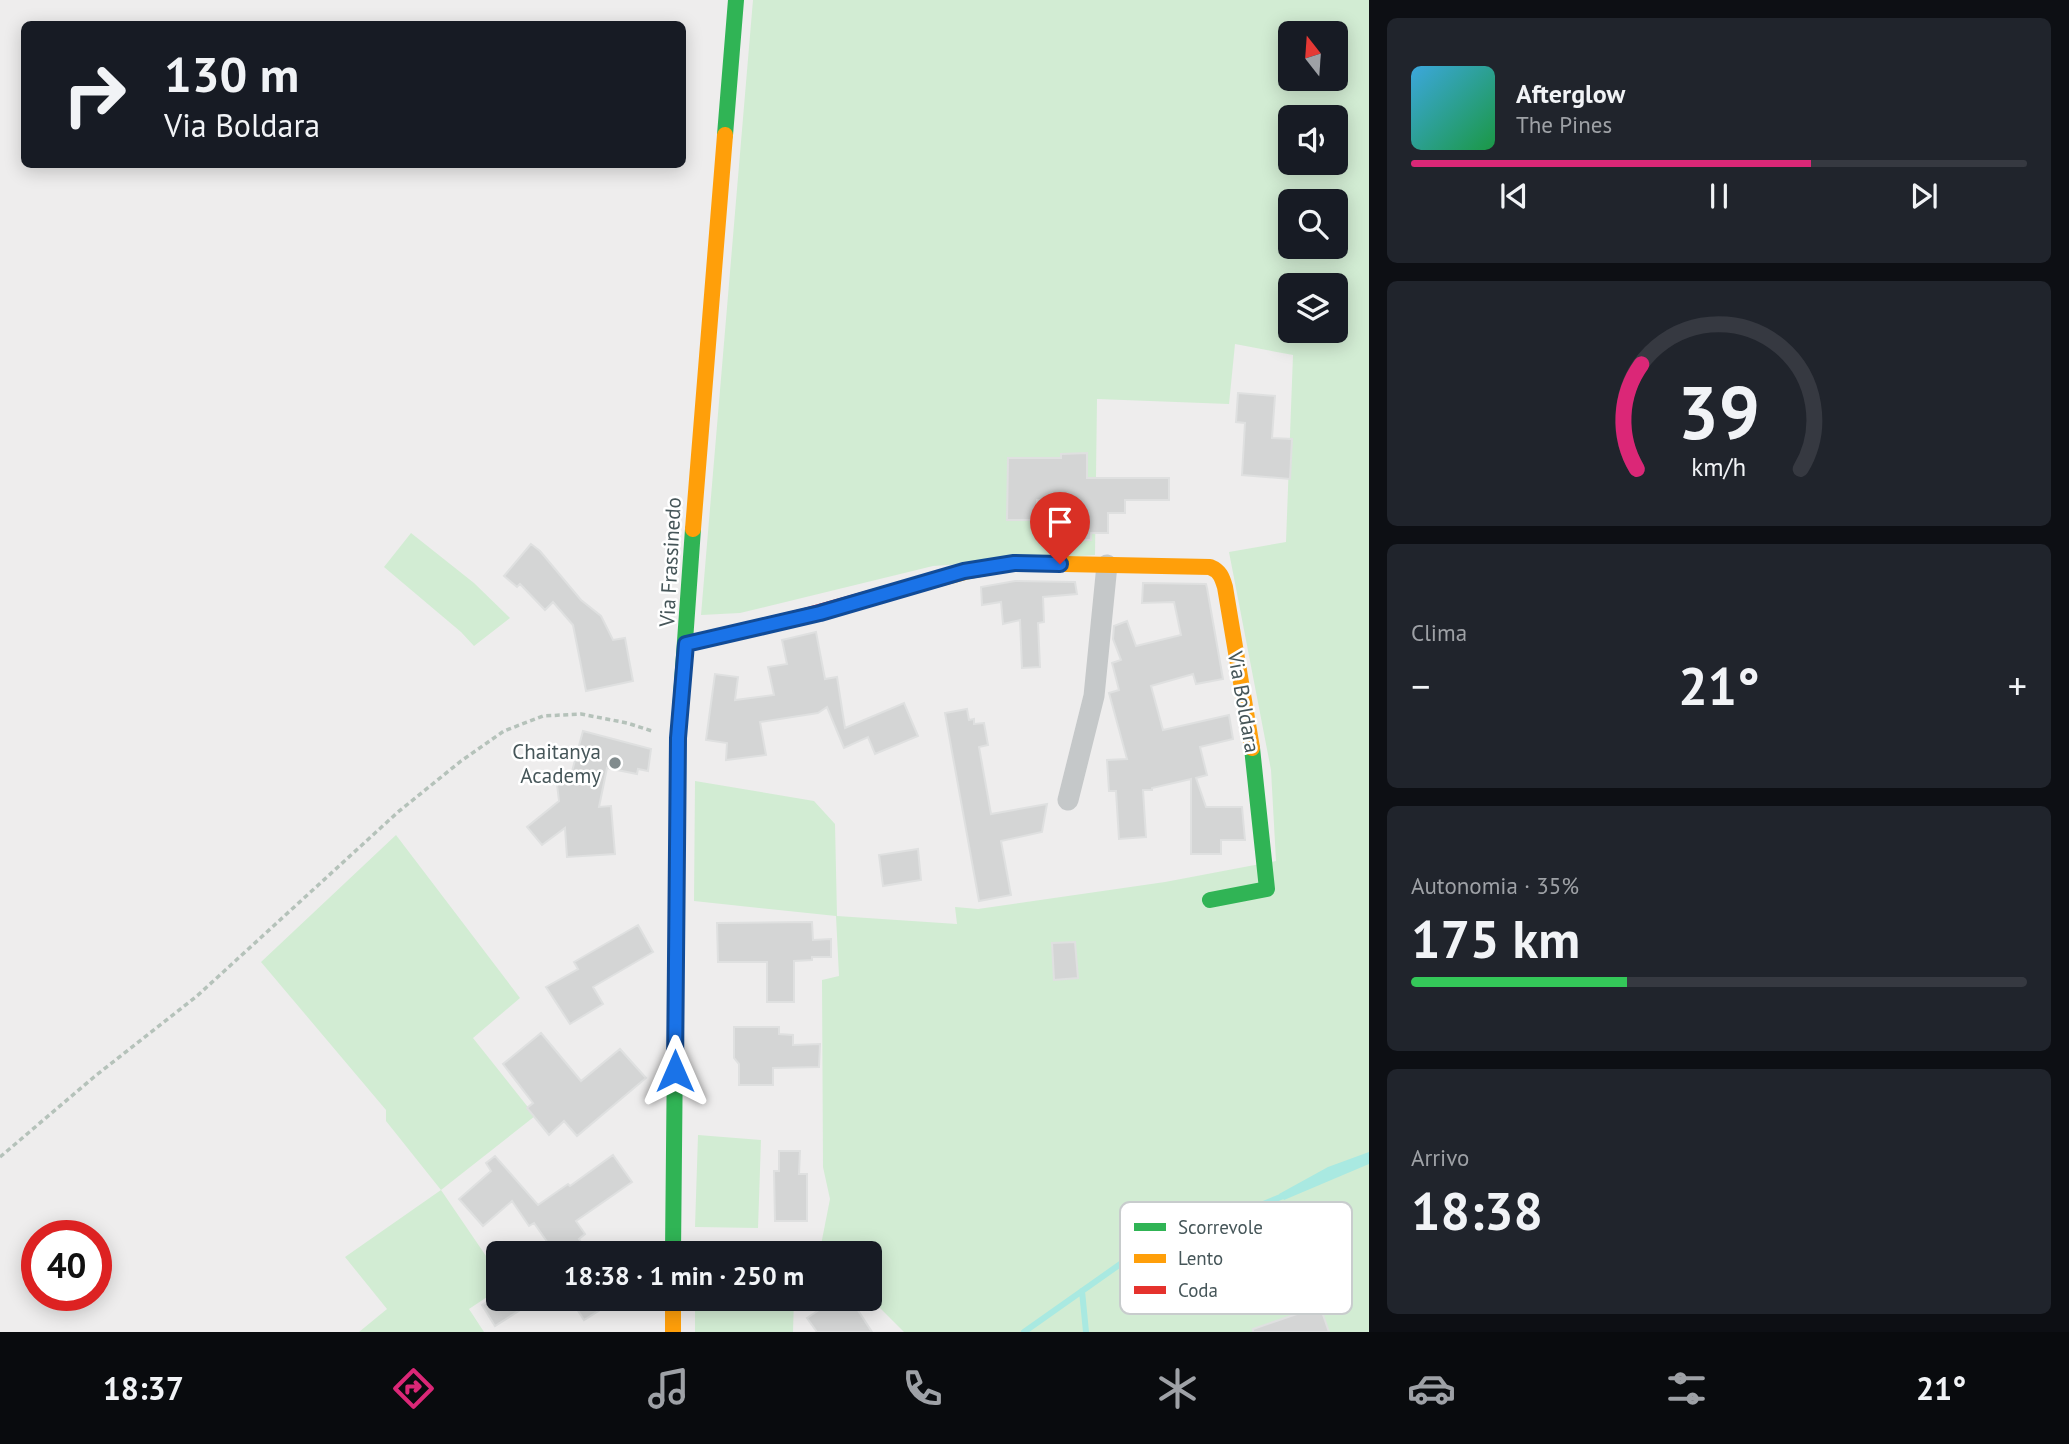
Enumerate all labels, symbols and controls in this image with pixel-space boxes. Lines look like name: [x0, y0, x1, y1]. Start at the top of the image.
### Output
north arrow: [1278, 21, 1348, 91]
map controls: [1278, 21, 1348, 343]
text: 130 m: [164, 42, 299, 106]
icon: right: [49, 49, 140, 140]
text: Afterglow: [1516, 77, 1625, 110]
text: Via Boldara: [164, 104, 320, 146]
button: sound: [1278, 105, 1348, 175]
text: The Pines: [1516, 110, 1612, 139]
icon: previous: [1495, 177, 1533, 215]
icon: pause: [1700, 177, 1738, 215]
icon: next: [1905, 177, 1943, 215]
button: search: [1278, 189, 1348, 259]
button: layers: [1278, 273, 1348, 343]
text: 39: [1678, 366, 1760, 460]
text: km/h: [1692, 451, 1746, 483]
pin: [1030, 492, 1090, 564]
street label: Via Frassinedo: [653, 496, 687, 629]
icon: arrive: [1041, 503, 1079, 541]
text: Clima: [1411, 618, 1467, 647]
street label: Via Boldara: [1222, 648, 1266, 755]
text: 21°: [1678, 652, 1760, 719]
text: −: [1411, 661, 1430, 710]
text: +: [2008, 661, 2027, 710]
place label: Chaitanya Academy: [512, 738, 601, 789]
marker: Chaitanya Academy: [607, 755, 623, 771]
text: Autonomia · 35%: [1411, 871, 1579, 900]
text: 175 km: [1411, 905, 1580, 972]
position arrow: [638, 1034, 712, 1108]
text: Arrivo: [1411, 1143, 1469, 1172]
text: 18:38: [1411, 1177, 1543, 1244]
legend: [1120, 1202, 1352, 1314]
text: Scorrevole: [1178, 1215, 1263, 1239]
speed limit sign: 40: [21, 1220, 112, 1311]
text: Lento: [1178, 1246, 1223, 1270]
text: 18:38 · 1 min · 250 m: [564, 1259, 804, 1292]
text: Coda: [1178, 1278, 1218, 1302]
icon: directions: [389, 1364, 438, 1413]
icon: music: [644, 1364, 693, 1413]
icon: phone: [898, 1364, 947, 1413]
icon: climate: [1153, 1364, 1202, 1413]
icon: car: [1407, 1364, 1456, 1413]
icon: filters: [1662, 1364, 1711, 1413]
text: 18:37: [103, 1367, 184, 1409]
text: 21°: [1916, 1367, 1966, 1409]

